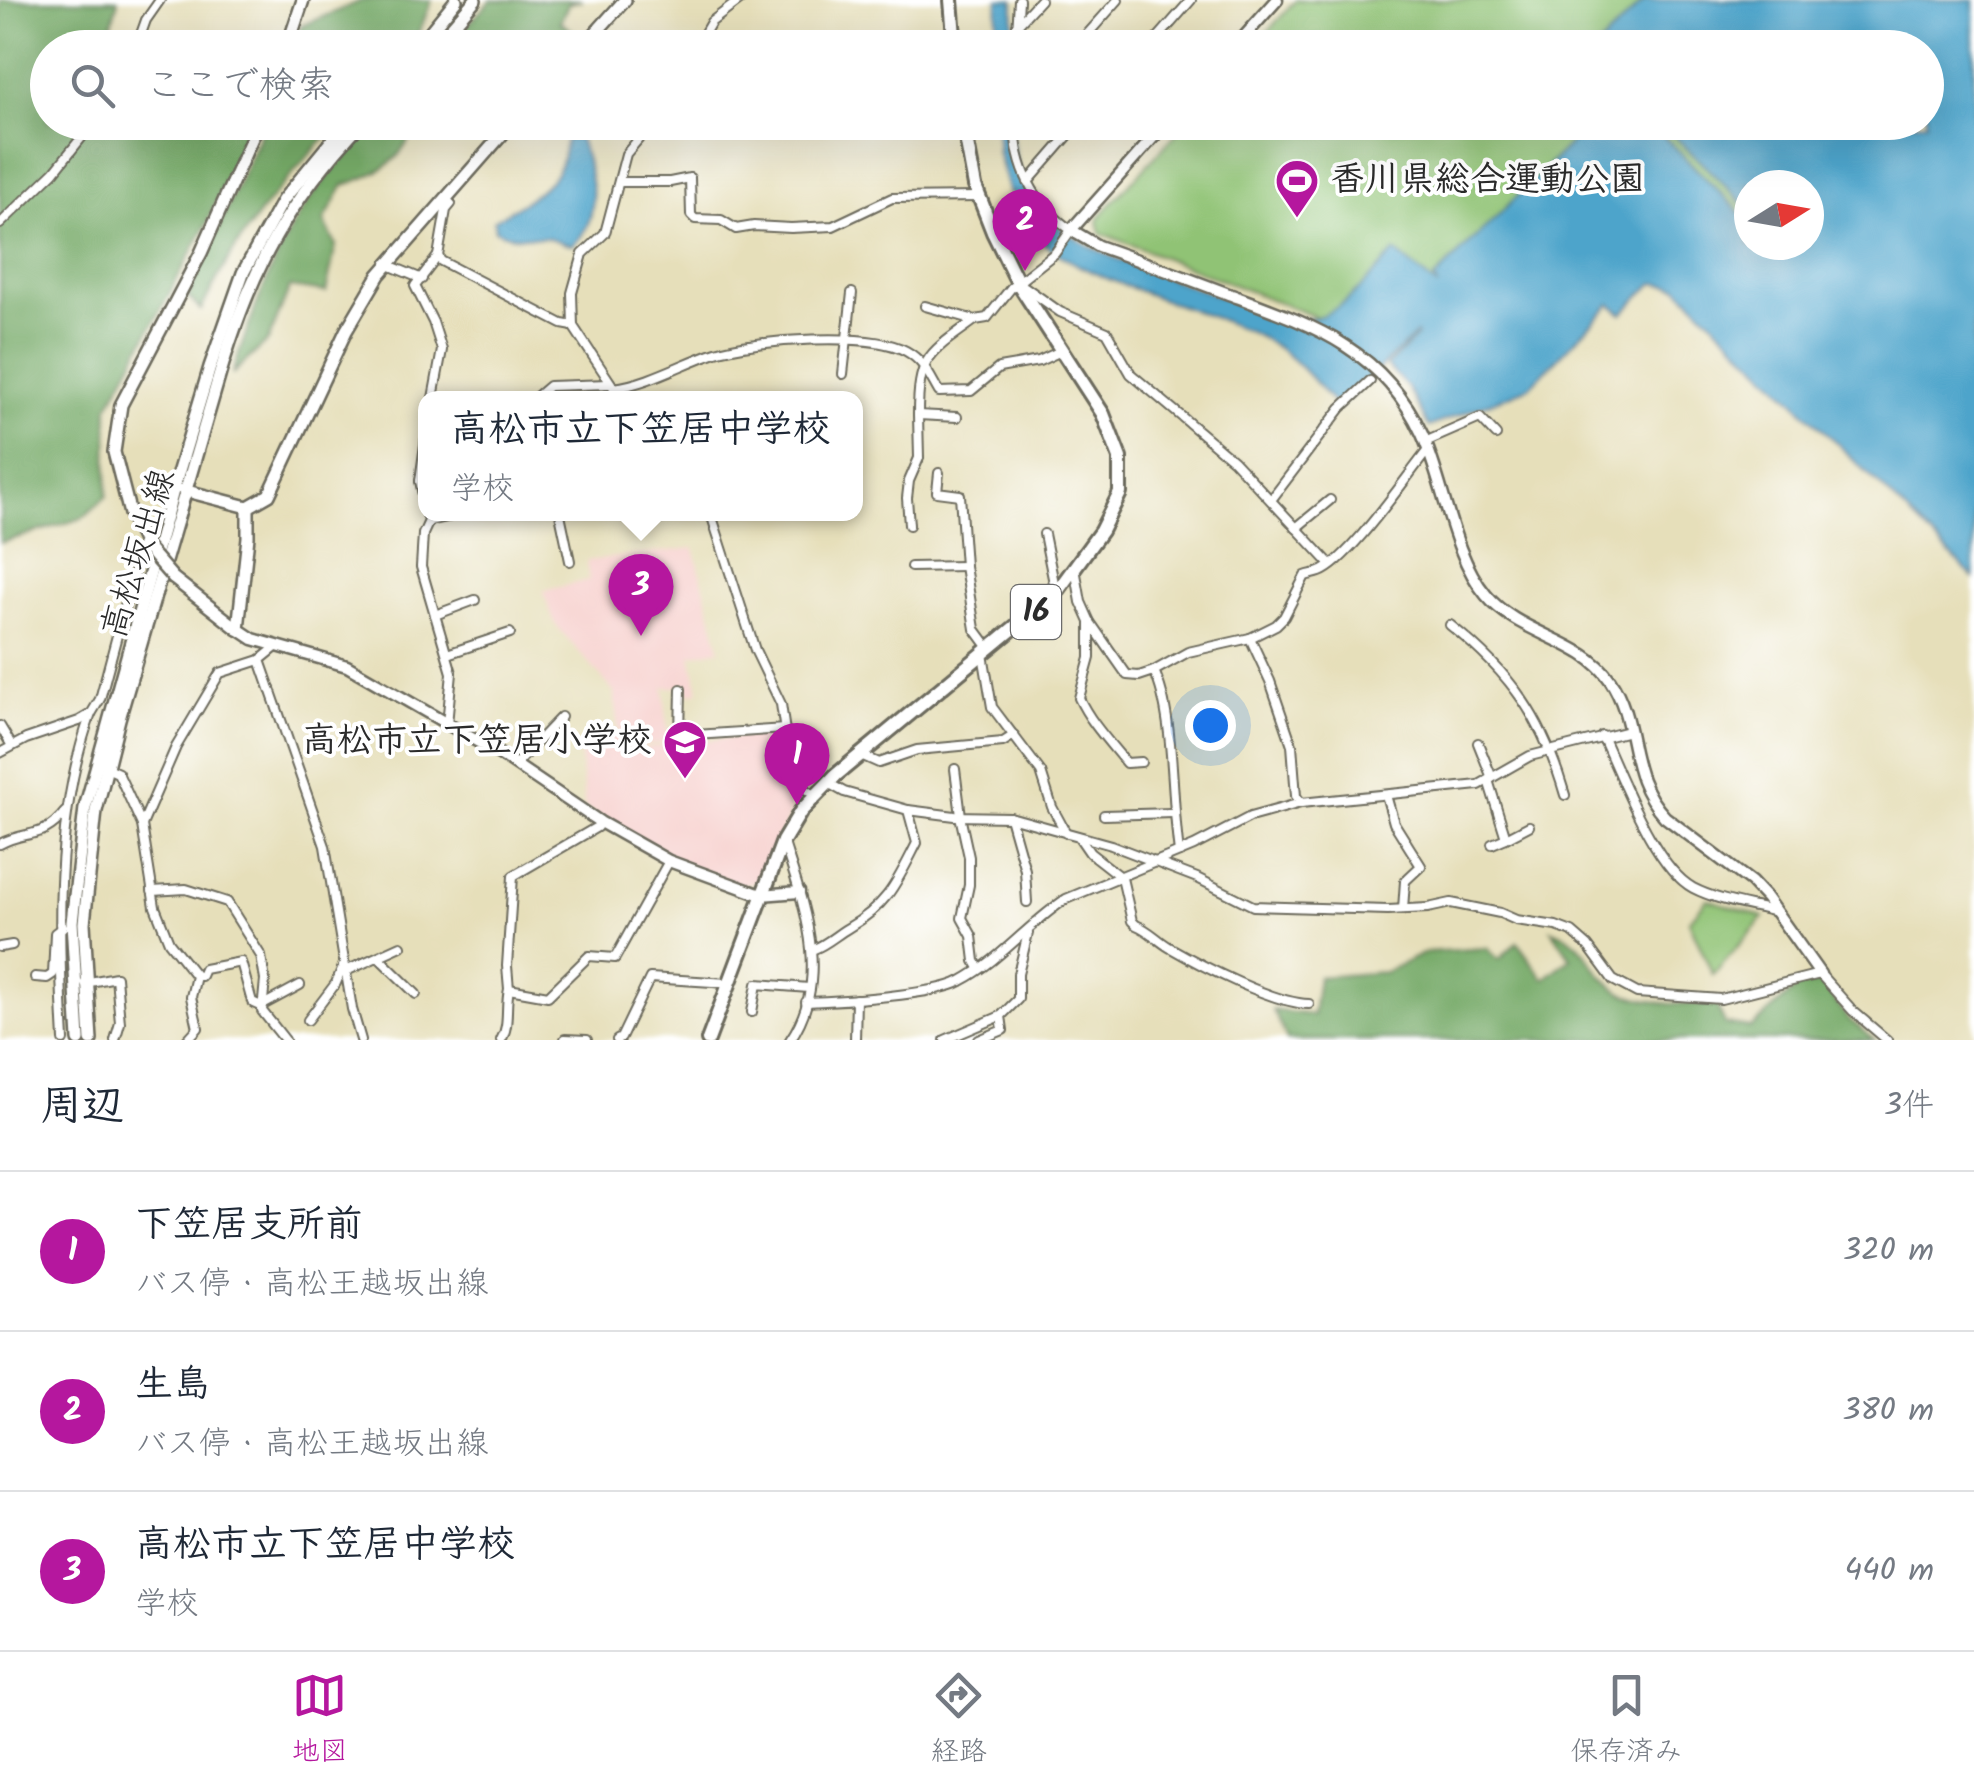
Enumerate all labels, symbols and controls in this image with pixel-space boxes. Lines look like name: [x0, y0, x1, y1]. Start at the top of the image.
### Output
search box: [30, 30, 1944, 140]
text: ここで検索: [145, 57, 335, 117]
icon: search: [65, 58, 120, 113]
place label: 香川県総合運動公園: [1330, 153, 1645, 209]
sports icon: 香川県総合運動公園: [1274, 158, 1320, 219]
north arrow: [1734, 170, 1824, 260]
pin: 2: [992, 188, 1058, 271]
popup: [418, 391, 863, 521]
text: 高松市立下笠居中学校: [450, 401, 831, 461]
street label: 高松坂出線: [88, 462, 192, 646]
text: 学校: [450, 464, 515, 515]
pin: 3: [608, 554, 674, 636]
road number: 16: [1011, 585, 1061, 639]
your location: [1185, 700, 1236, 751]
place label: 高松市立下笠居小学校: [302, 714, 652, 770]
school or university icon: 高松市立下笠居小学校: [662, 719, 708, 780]
pin: 1: [764, 722, 830, 805]
text: 周辺: [40, 1074, 124, 1141]
text: 3件: [1884, 1081, 1934, 1132]
text: 下笠居支所前: [135, 1196, 363, 1256]
text: 1: [68, 1226, 77, 1277]
text: 320 m: [1843, 1226, 1934, 1277]
text: バス停 · 高松王越坂出線: [135, 1259, 488, 1310]
text: 生島: [135, 1356, 211, 1416]
text: 2: [63, 1386, 82, 1437]
text: 380 m: [1842, 1386, 1934, 1437]
text: バス停 · 高松王越坂出線: [135, 1419, 488, 1470]
text: 高松市立下笠居中学校: [135, 1516, 515, 1576]
text: 3: [64, 1546, 81, 1597]
text: 440 m: [1844, 1546, 1934, 1597]
text: 学校: [135, 1579, 199, 1630]
tab: 地図: [292, 1668, 348, 1775]
tab: 経路: [931, 1668, 987, 1775]
tab: 保存済み: [1570, 1668, 1682, 1775]

